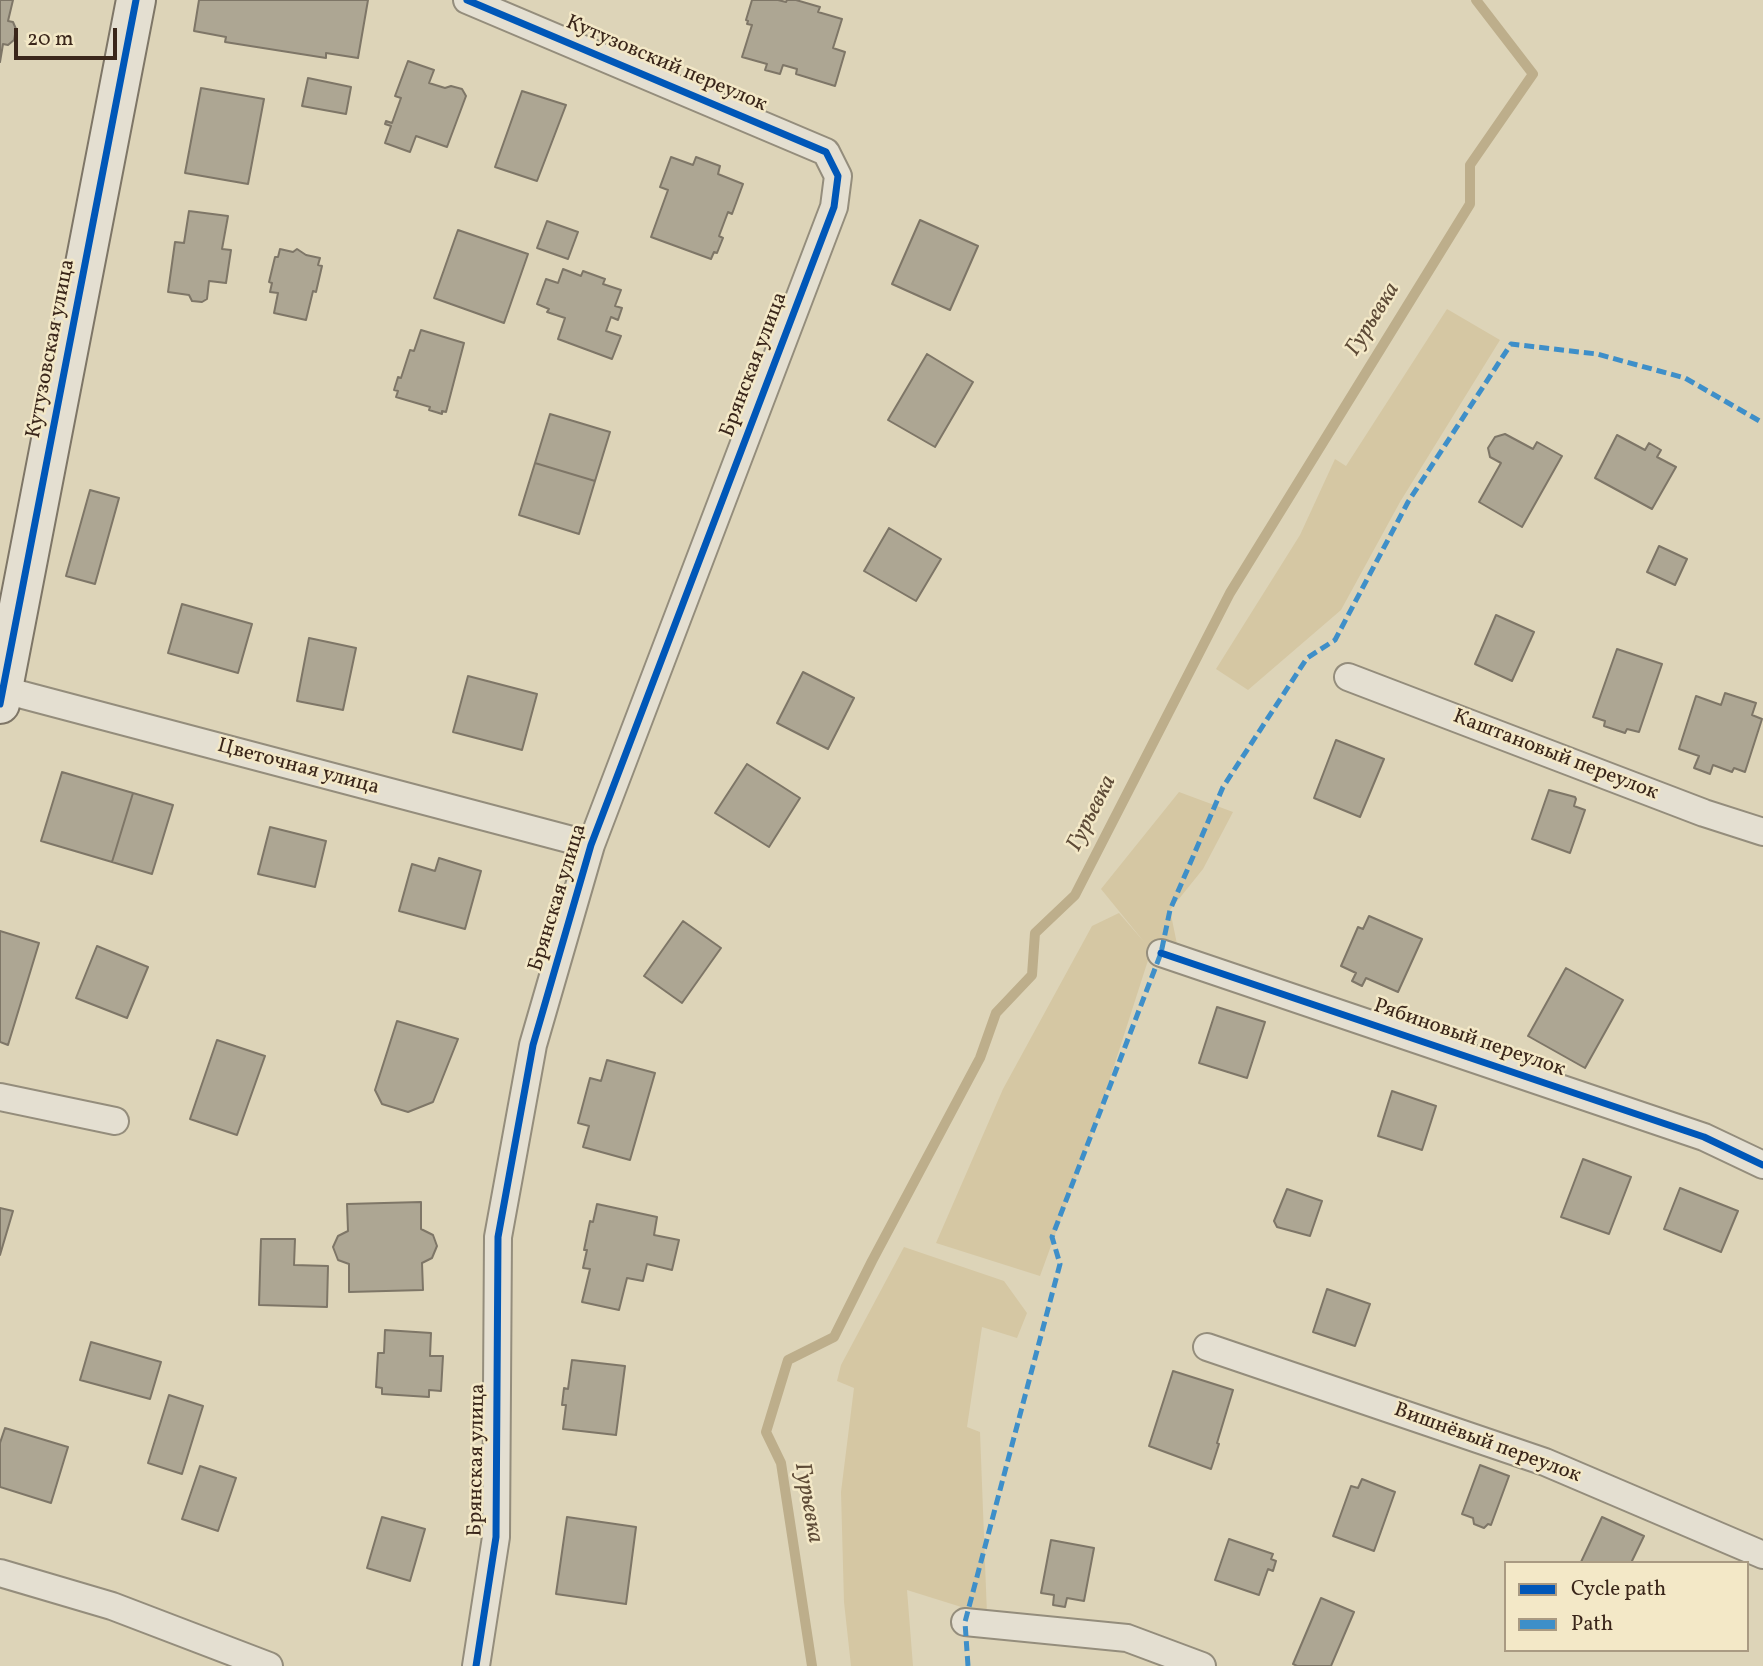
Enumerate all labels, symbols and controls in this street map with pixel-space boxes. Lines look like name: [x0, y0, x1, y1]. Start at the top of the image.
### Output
street label: Кутузовский переулок: [562, 11, 770, 119]
scale bar: [18, 14, 121, 58]
text: 20 m: [27, 25, 73, 54]
street label: Кутузовская улица: [22, 257, 82, 441]
water label: Гурьевка: [1341, 278, 1407, 362]
street label: Брянская улица: [716, 289, 794, 441]
street label: Каштановый переулок: [1449, 705, 1661, 807]
street label: Цветочная улица: [214, 734, 382, 802]
water label: Гурьевка: [1062, 771, 1124, 857]
street label: Брянская улица: [525, 821, 593, 975]
street label: Рябиновый переулок: [1370, 994, 1568, 1084]
street label: Брянская улица: [464, 1383, 492, 1537]
street label: Вишнёвый переулок: [1390, 1398, 1584, 1490]
water label: Гурьевка: [786, 1461, 828, 1545]
legend: [1504, 1561, 1749, 1652]
text: Cycle path: [1571, 1575, 1666, 1604]
text: Path: [1571, 1610, 1613, 1639]

